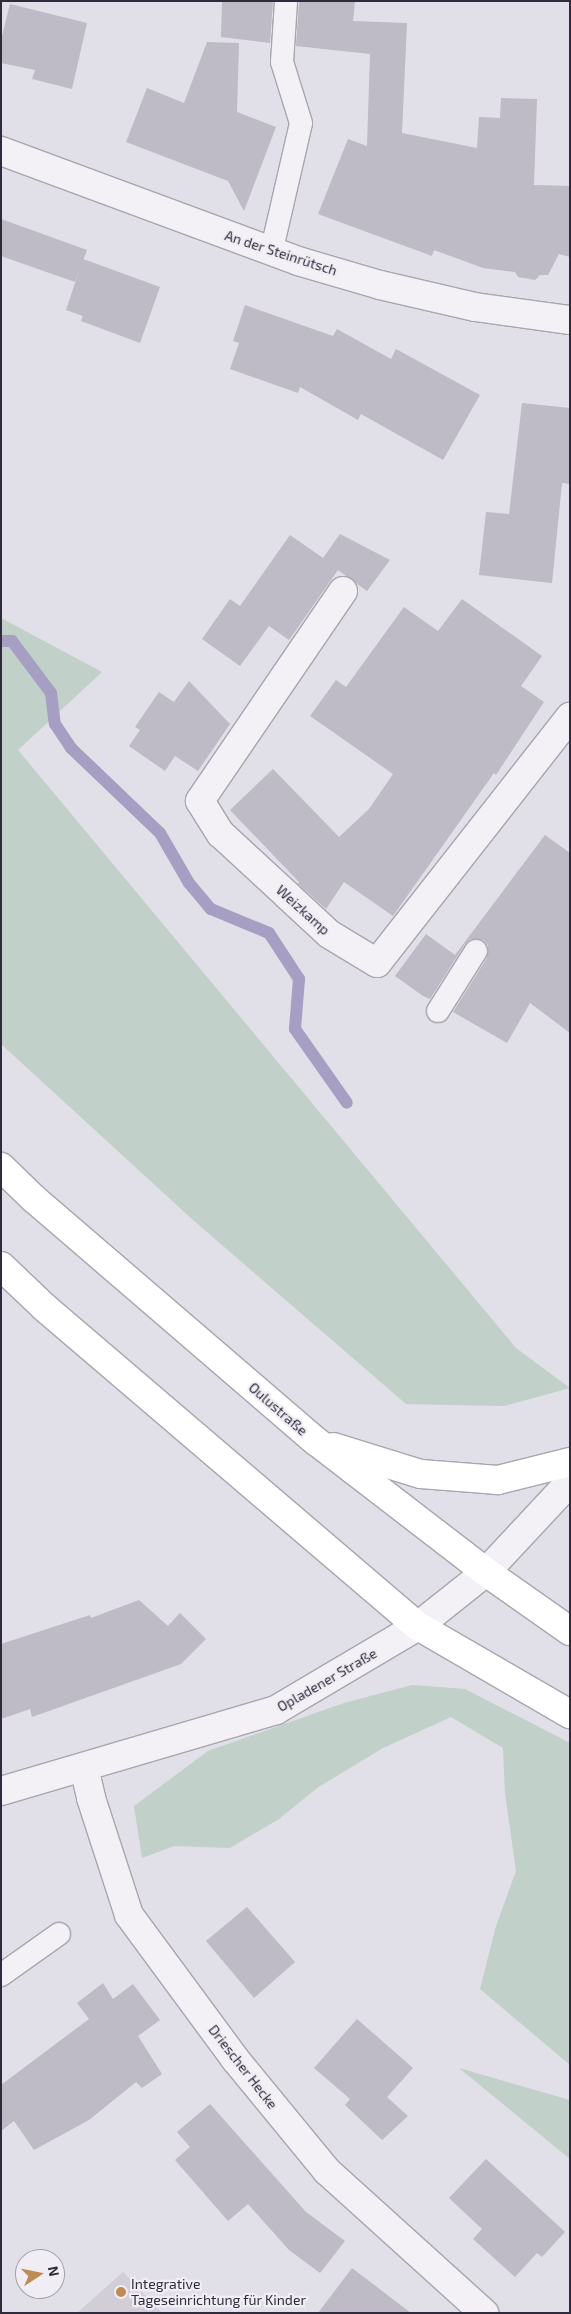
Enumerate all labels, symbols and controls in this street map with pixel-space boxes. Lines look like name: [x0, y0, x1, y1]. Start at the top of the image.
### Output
street label: An der Steinrütsch: [223, 227, 339, 279]
street label: Weizkamp: [273, 882, 333, 938]
street label: Oulustraße: [245, 1379, 311, 1439]
street label: Opladener Straße: [274, 1645, 380, 1715]
street label: Driescher Hecke: [205, 2021, 281, 2113]
north arrow: [15, 2249, 65, 2299]
text: N: [45, 2265, 64, 2278]
place label: Integrative Tageseinrichtung für Kinder: [131, 2276, 307, 2308]
marker: Integrative Tageseinrichtung für Kinder: [115, 2286, 127, 2298]

